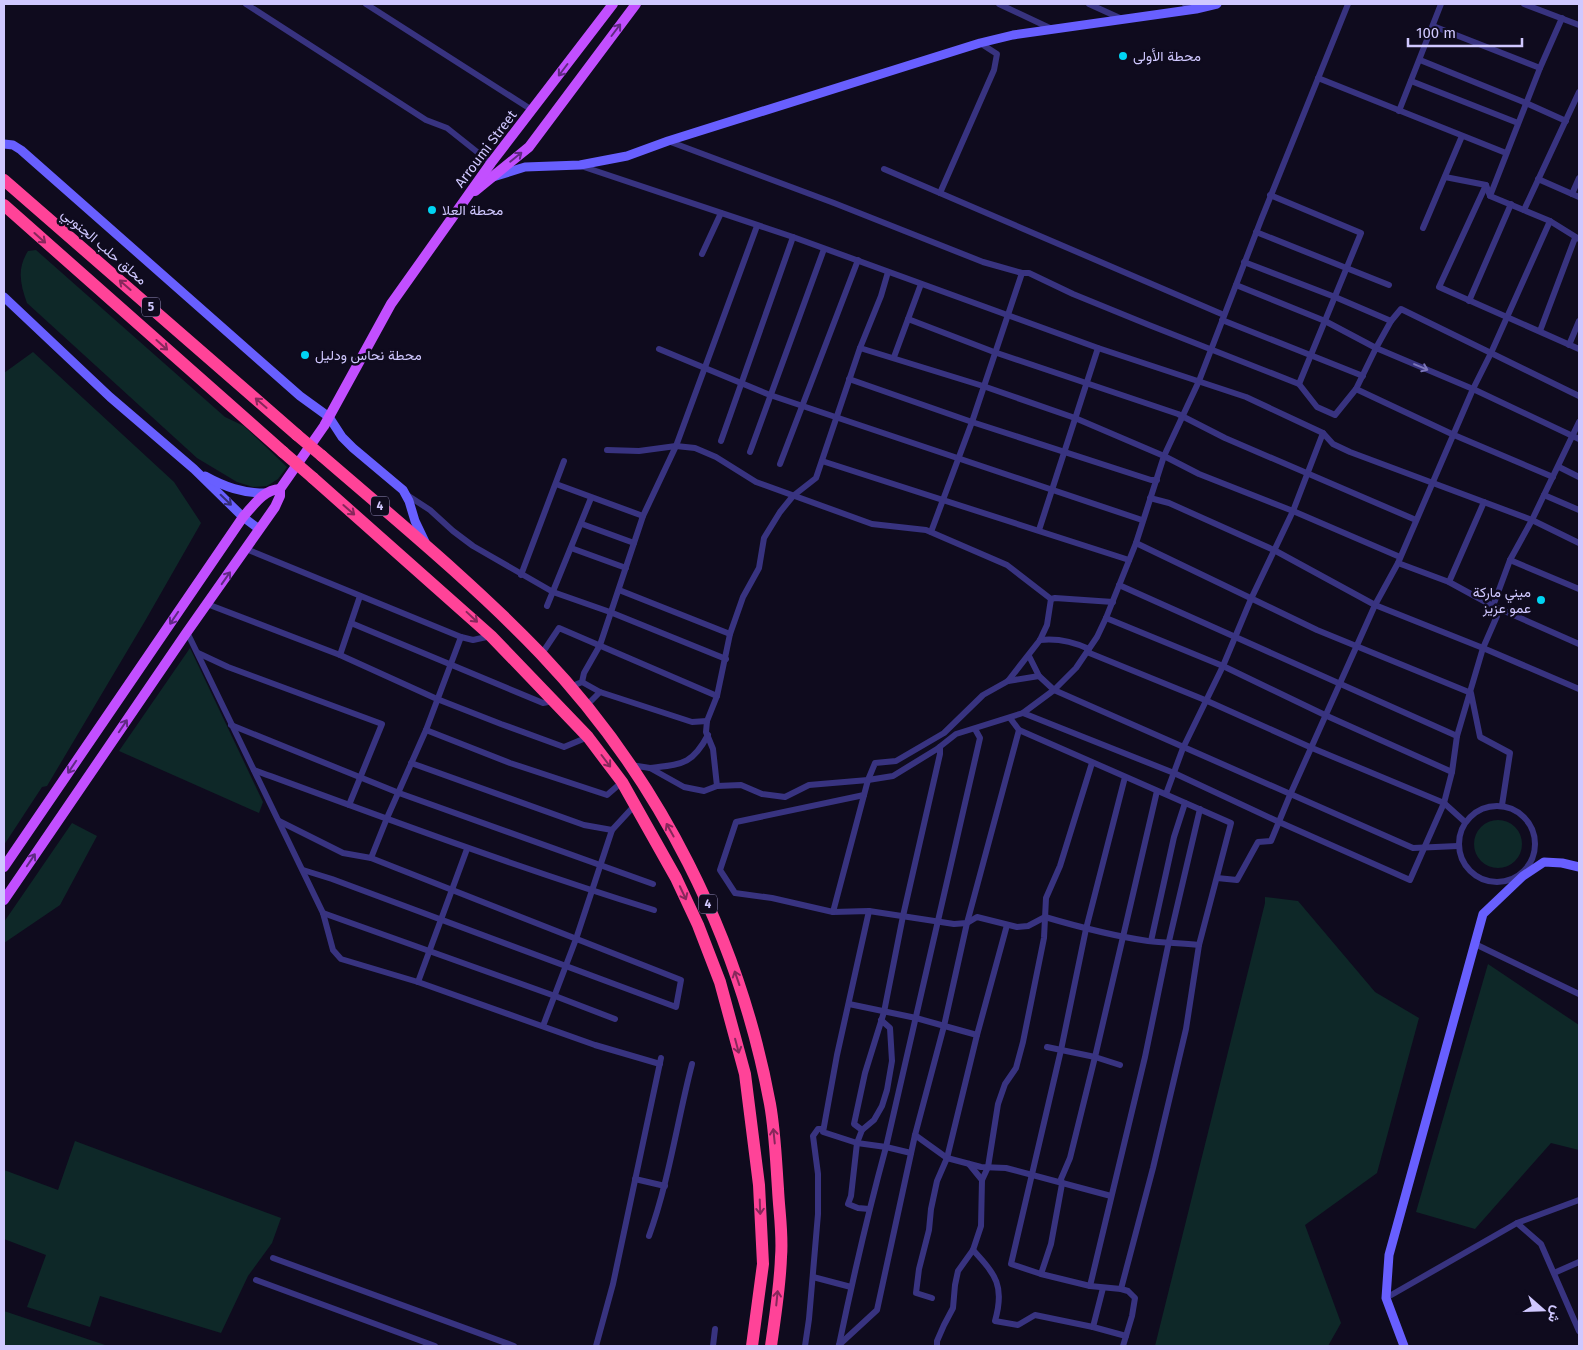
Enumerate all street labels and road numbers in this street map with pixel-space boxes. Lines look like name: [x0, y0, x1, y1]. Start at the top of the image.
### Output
street label: Arroumi Street: [451, 106, 521, 191]
street label: محلق حلب الجنوبي: [56, 205, 150, 291]
road number: 5: [142, 298, 160, 316]
road number: 4: [371, 496, 389, 516]
road number: 4: [699, 894, 717, 914]

